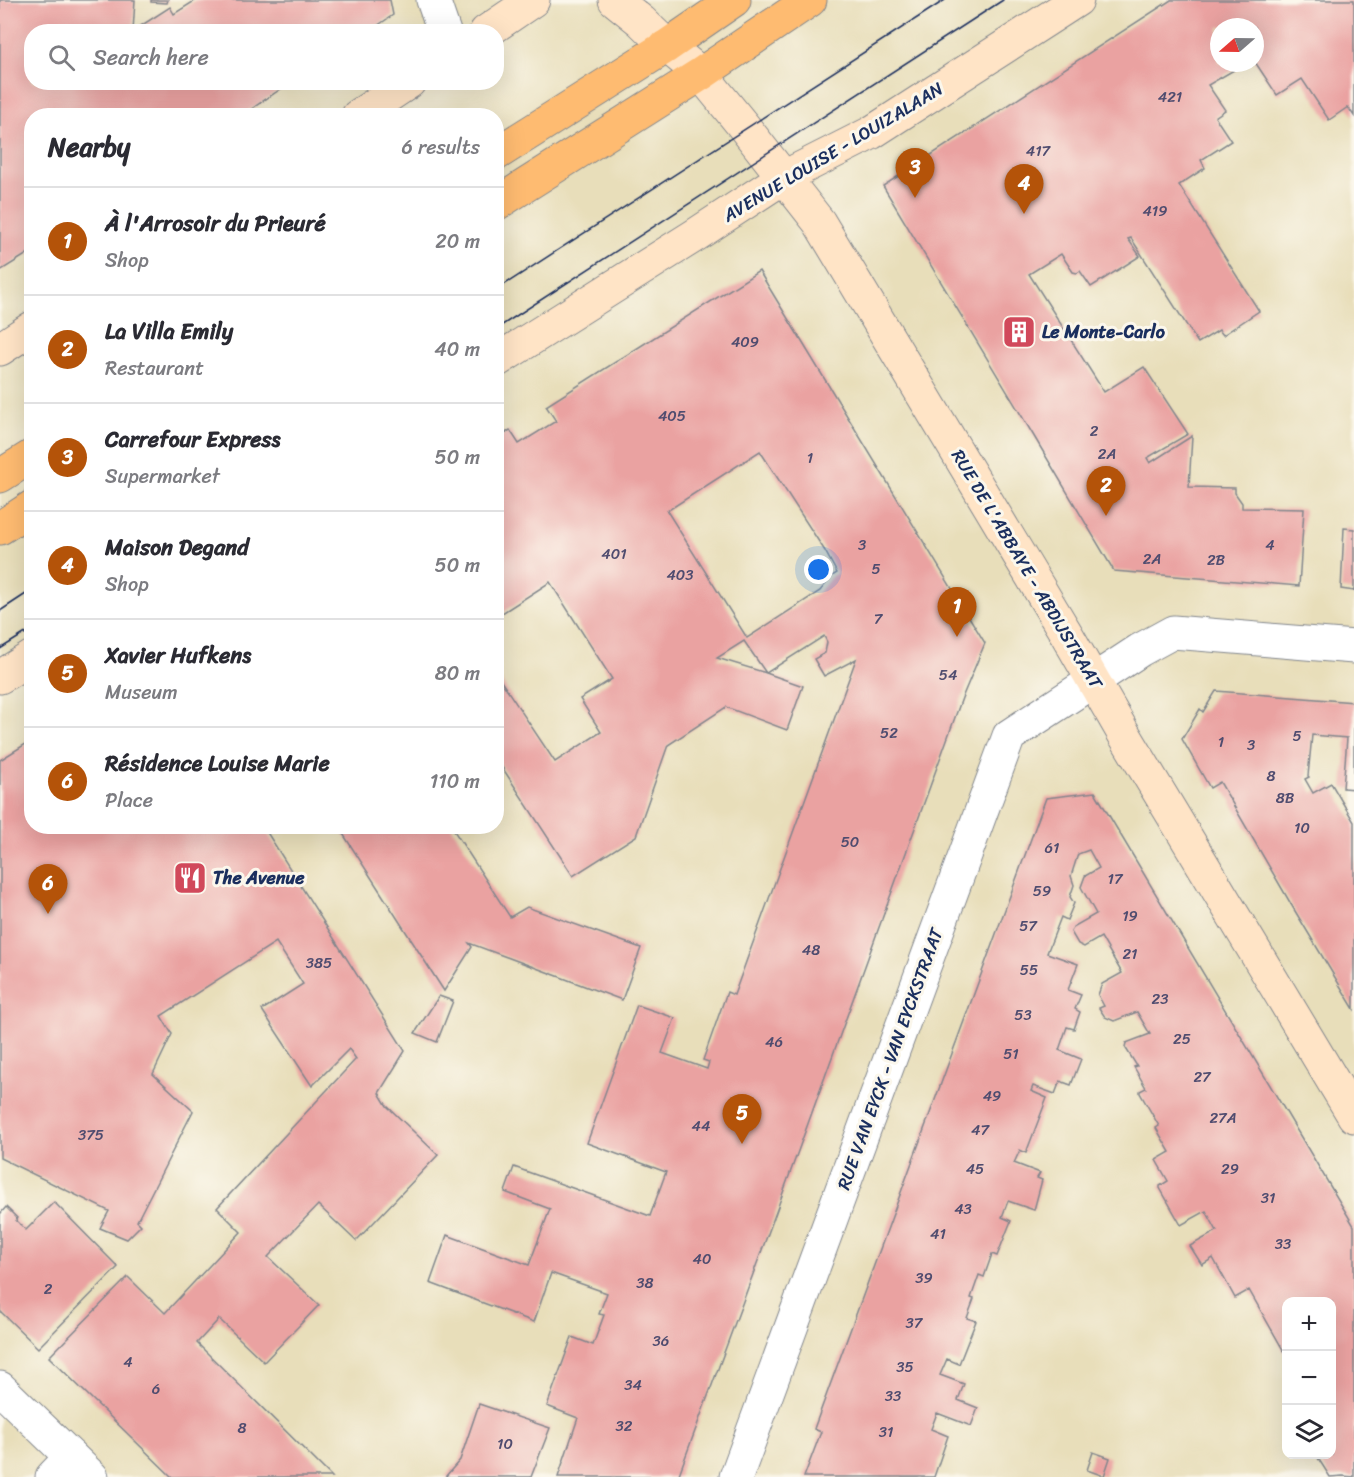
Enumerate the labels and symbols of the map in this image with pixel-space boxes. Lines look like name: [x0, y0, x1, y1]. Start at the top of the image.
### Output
north arrow: [1210, 18, 1264, 72]
street label: AVENUE LOUISE - LOUIZALAAN: [716, 73, 950, 231]
house number: 421: [1158, 84, 1182, 110]
house number: 417: [1026, 138, 1052, 164]
pin: 3: [896, 148, 934, 198]
pin: 4: [1004, 164, 1044, 214]
house number: 419: [1142, 198, 1168, 224]
building icon: Le Monte-Carlo: [1001, 314, 1037, 350]
place label: Le Monte-Carlo: [1042, 316, 1166, 348]
house number: 409: [731, 329, 759, 355]
house number: 405: [658, 403, 686, 429]
house number: 2: [1090, 418, 1099, 444]
house number: 2A: [1098, 441, 1116, 467]
street label: RUE DE L'ABBAYE - ABDIJSTRAAT: [942, 443, 1112, 696]
house number: 1: [807, 445, 813, 471]
pin: 2: [1086, 466, 1126, 516]
house number: 3: [858, 532, 866, 558]
house number: 4: [1265, 532, 1275, 558]
house number: 401: [601, 541, 627, 567]
house number: 2A: [1143, 546, 1161, 572]
house number: 2B: [1207, 547, 1226, 573]
your location: [804, 555, 833, 584]
house number: 5: [871, 556, 881, 582]
house number: 403: [666, 562, 694, 588]
pin: 1: [938, 588, 976, 637]
house number: 7: [874, 606, 884, 632]
house number: 54: [939, 662, 957, 688]
house number: 52: [880, 720, 898, 746]
house number: 5: [1292, 723, 1302, 749]
house number: 1: [1218, 729, 1224, 755]
house number: 3: [1247, 732, 1255, 758]
house number: 8: [1266, 763, 1276, 789]
house number: 8B: [1276, 785, 1295, 811]
house number: 10: [1294, 815, 1310, 841]
house number: 50: [841, 829, 859, 855]
house number: 61: [1045, 835, 1059, 861]
restaurant icon: The Avenue: [172, 860, 208, 896]
place label: The Avenue: [213, 862, 305, 894]
pin: 6: [28, 864, 68, 914]
house number: 17: [1107, 866, 1124, 892]
house number: 59: [1033, 878, 1051, 904]
house number: 19: [1122, 903, 1138, 929]
house number: 57: [1019, 913, 1038, 939]
street label: RUE VAN EYCK - VAN EYCKSTRAAT: [828, 923, 953, 1194]
house number: 48: [802, 937, 820, 963]
house number: 21: [1122, 941, 1138, 967]
house number: 385: [306, 950, 332, 976]
house number: 55: [1020, 957, 1038, 983]
house number: 23: [1152, 986, 1168, 1012]
house number: 53: [1014, 1002, 1032, 1028]
house number: 25: [1173, 1026, 1191, 1052]
house number: 46: [765, 1029, 783, 1055]
house number: 51: [1003, 1041, 1019, 1067]
house number: 27: [1193, 1064, 1212, 1090]
house number: 49: [983, 1083, 1001, 1109]
pin: 5: [722, 1094, 762, 1144]
house number: 27A: [1209, 1105, 1237, 1131]
house number: 44: [692, 1113, 710, 1139]
house number: 47: [971, 1117, 990, 1143]
house number: 375: [78, 1122, 104, 1148]
house number: 45: [966, 1156, 984, 1182]
house number: 29: [1221, 1156, 1239, 1182]
house number: 31: [1261, 1185, 1275, 1211]
house number: 43: [954, 1196, 972, 1222]
house number: 41: [930, 1221, 946, 1247]
house number: 33: [1275, 1231, 1291, 1257]
house number: 40: [693, 1246, 711, 1272]
house number: 39: [915, 1265, 933, 1291]
house number: 38: [636, 1270, 654, 1296]
house number: 2: [44, 1276, 53, 1302]
house number: 37: [906, 1310, 924, 1336]
house number: 36: [653, 1328, 669, 1354]
house number: 4: [123, 1349, 133, 1375]
house number: 35: [896, 1354, 914, 1380]
house number: 34: [624, 1372, 642, 1398]
house number: 6: [152, 1376, 160, 1402]
house number: 33: [885, 1383, 901, 1409]
house number: 32: [616, 1413, 633, 1439]
house number: 8: [237, 1415, 247, 1441]
house number: 31: [879, 1419, 893, 1445]
house number: 10: [497, 1431, 513, 1457]

